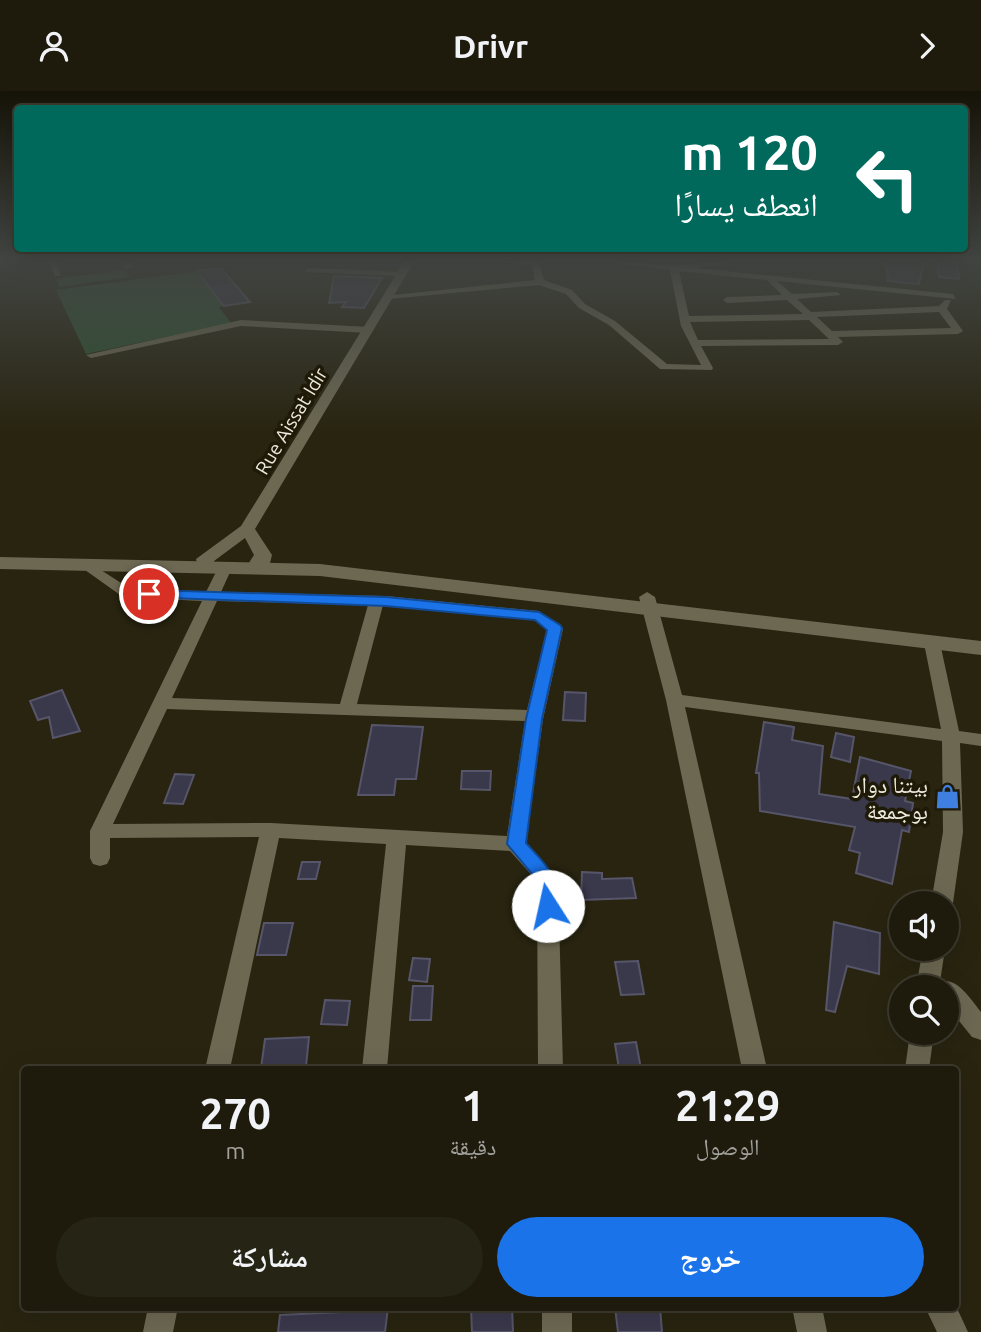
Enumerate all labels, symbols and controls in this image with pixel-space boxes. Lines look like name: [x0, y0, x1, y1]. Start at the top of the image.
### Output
icon: person: [35, 27, 73, 65]
icon: forward: [908, 27, 946, 65]
text: Drivr: [453, 28, 528, 64]
text: 120 m: [681, 124, 818, 179]
icon: left: [842, 133, 933, 224]
text: انعطف يسارًا: [674, 186, 818, 222]
street label: Rue Aissat Idir: [251, 364, 331, 478]
pin: [119, 564, 179, 624]
icon: arrive: [130, 575, 168, 613]
place label: بيتنا دوار بوجمعة: [852, 772, 928, 824]
shop icon: بيتنا دوار بوجمعة: [934, 783, 962, 811]
position arrow: [511, 869, 585, 943]
map controls: [889, 891, 959, 1045]
button: sound: [889, 891, 959, 961]
button: search: [889, 975, 959, 1045]
text: 1: [461, 1082, 485, 1129]
text: 21:29: [675, 1082, 780, 1129]
text: 270: [200, 1090, 271, 1137]
text: دقيقة: [450, 1134, 496, 1159]
text: الوصول: [696, 1134, 760, 1159]
text: m: [225, 1138, 245, 1163]
button: مشاركة: [56, 1217, 483, 1297]
button: خروج: [497, 1217, 924, 1297]

